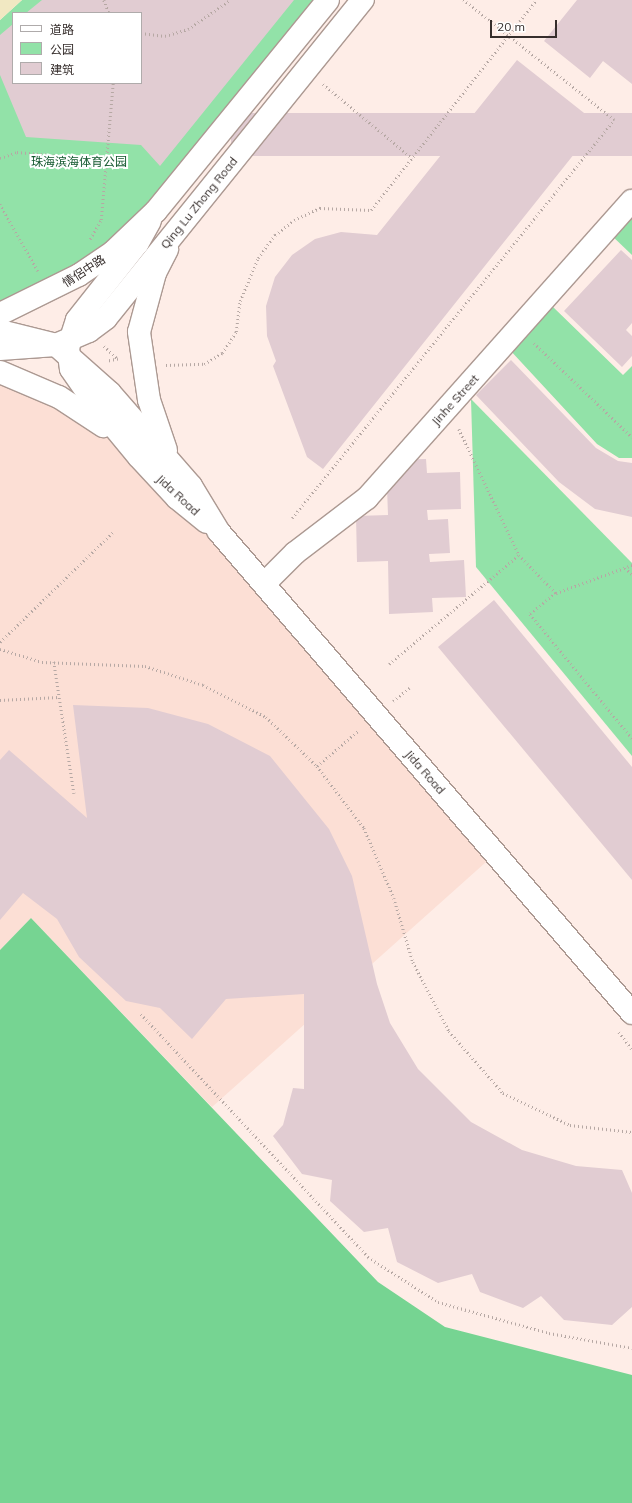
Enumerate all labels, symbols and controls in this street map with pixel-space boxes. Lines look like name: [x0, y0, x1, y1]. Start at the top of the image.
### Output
legend: [12, 12, 142, 84]
scale bar: [492, 12, 559, 38]
text: 20 m: [497, 19, 525, 34]
text: 道路: [50, 22, 74, 37]
text: 公园: [50, 42, 74, 57]
text: 建筑: [50, 62, 74, 77]
street label: Qing Lu Zhong Road: [158, 154, 240, 252]
park label: 珠海滨海体育公园: [31, 155, 127, 169]
street label: 情侶中路: [60, 252, 108, 290]
street label: Jinhe Street: [428, 372, 482, 428]
street label: Jida Road: [153, 471, 203, 519]
street label: Jida Road: [402, 747, 448, 797]

